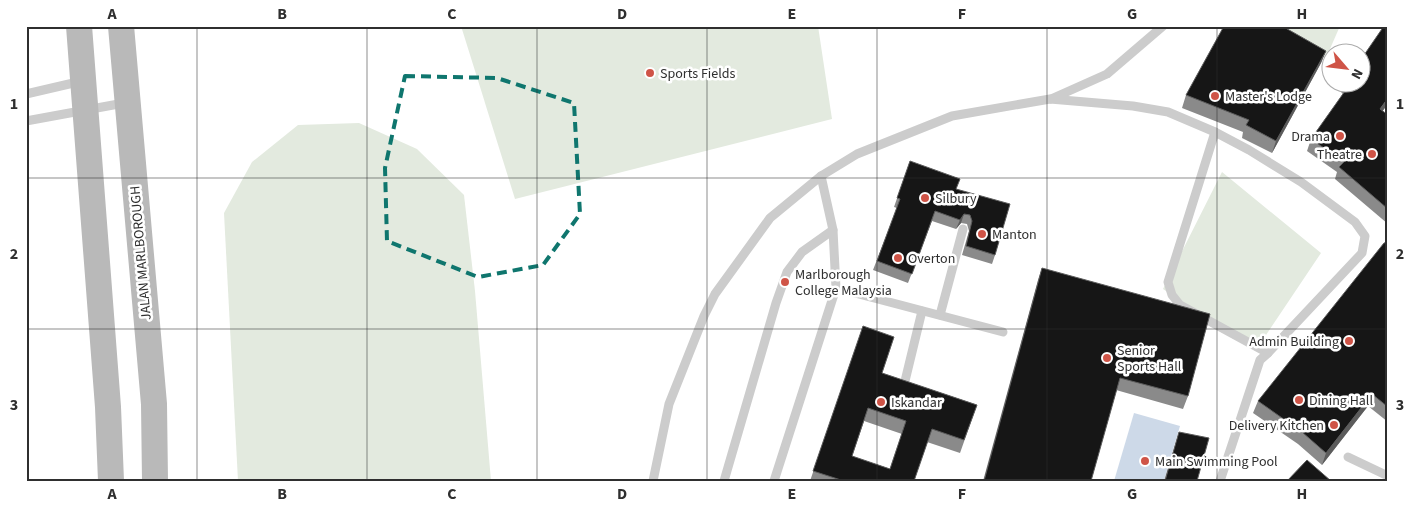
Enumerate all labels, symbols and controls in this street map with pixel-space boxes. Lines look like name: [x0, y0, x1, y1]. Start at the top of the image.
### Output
text: A: [106, 3, 117, 25]
text: B: [277, 3, 287, 25]
text: C: [447, 3, 457, 25]
text: D: [617, 3, 627, 25]
text: E: [788, 3, 796, 25]
text: F: [958, 3, 966, 25]
text: G: [1127, 3, 1137, 25]
text: H: [1297, 3, 1307, 25]
north arrow: [1322, 42, 1372, 92]
place label: Sports Fields: [660, 64, 736, 84]
text: N: [1346, 65, 1368, 82]
marker: Sports Fields: [644, 67, 656, 79]
place label: Master's Lodge: [1225, 87, 1312, 107]
marker: Master's Lodge: [1209, 90, 1221, 102]
text: 1: [10, 93, 18, 115]
text: 1: [1396, 93, 1404, 115]
place label: Drama: [1291, 127, 1330, 147]
marker: Drama: [1334, 130, 1346, 142]
place label: Theatre: [1317, 145, 1362, 165]
marker: Theatre: [1366, 148, 1378, 160]
street label: JALAN MARLBOROUGH: [125, 185, 157, 321]
place label: Silbury: [935, 189, 977, 209]
marker: Silbury: [919, 192, 931, 204]
place label: Manton: [992, 225, 1037, 245]
marker: Manton: [976, 228, 988, 240]
text: 2: [10, 243, 18, 265]
text: 2: [1396, 243, 1404, 265]
place label: Overton: [908, 249, 955, 269]
marker: Overton: [892, 252, 904, 264]
place label: Marlborough College Malaysia: [795, 265, 892, 301]
marker: Marlborough College Malaysia: [779, 276, 791, 288]
place label: Admin Building: [1249, 332, 1339, 352]
marker: Admin Building: [1343, 335, 1355, 347]
place label: Senior Sports Hall: [1117, 341, 1182, 377]
marker: Senior Sports Hall: [1101, 352, 1113, 364]
place label: Dining Hall: [1309, 391, 1373, 411]
place label: Iskandar: [891, 393, 942, 413]
text: 3: [10, 394, 18, 416]
marker: Dining Hall: [1293, 394, 1305, 406]
text: 3: [1396, 394, 1404, 416]
marker: Iskandar: [875, 396, 887, 408]
place label: Delivery Kitchen: [1229, 416, 1324, 436]
marker: Delivery Kitchen: [1328, 419, 1340, 431]
place label: Main Swimming Pool: [1155, 452, 1278, 472]
marker: Main Swimming Pool: [1139, 455, 1151, 467]
text: A: [106, 483, 117, 505]
text: B: [277, 483, 287, 505]
text: C: [447, 483, 457, 505]
text: D: [617, 483, 627, 505]
text: E: [788, 483, 796, 505]
text: F: [958, 483, 966, 505]
text: G: [1127, 483, 1137, 505]
text: H: [1297, 483, 1307, 505]

